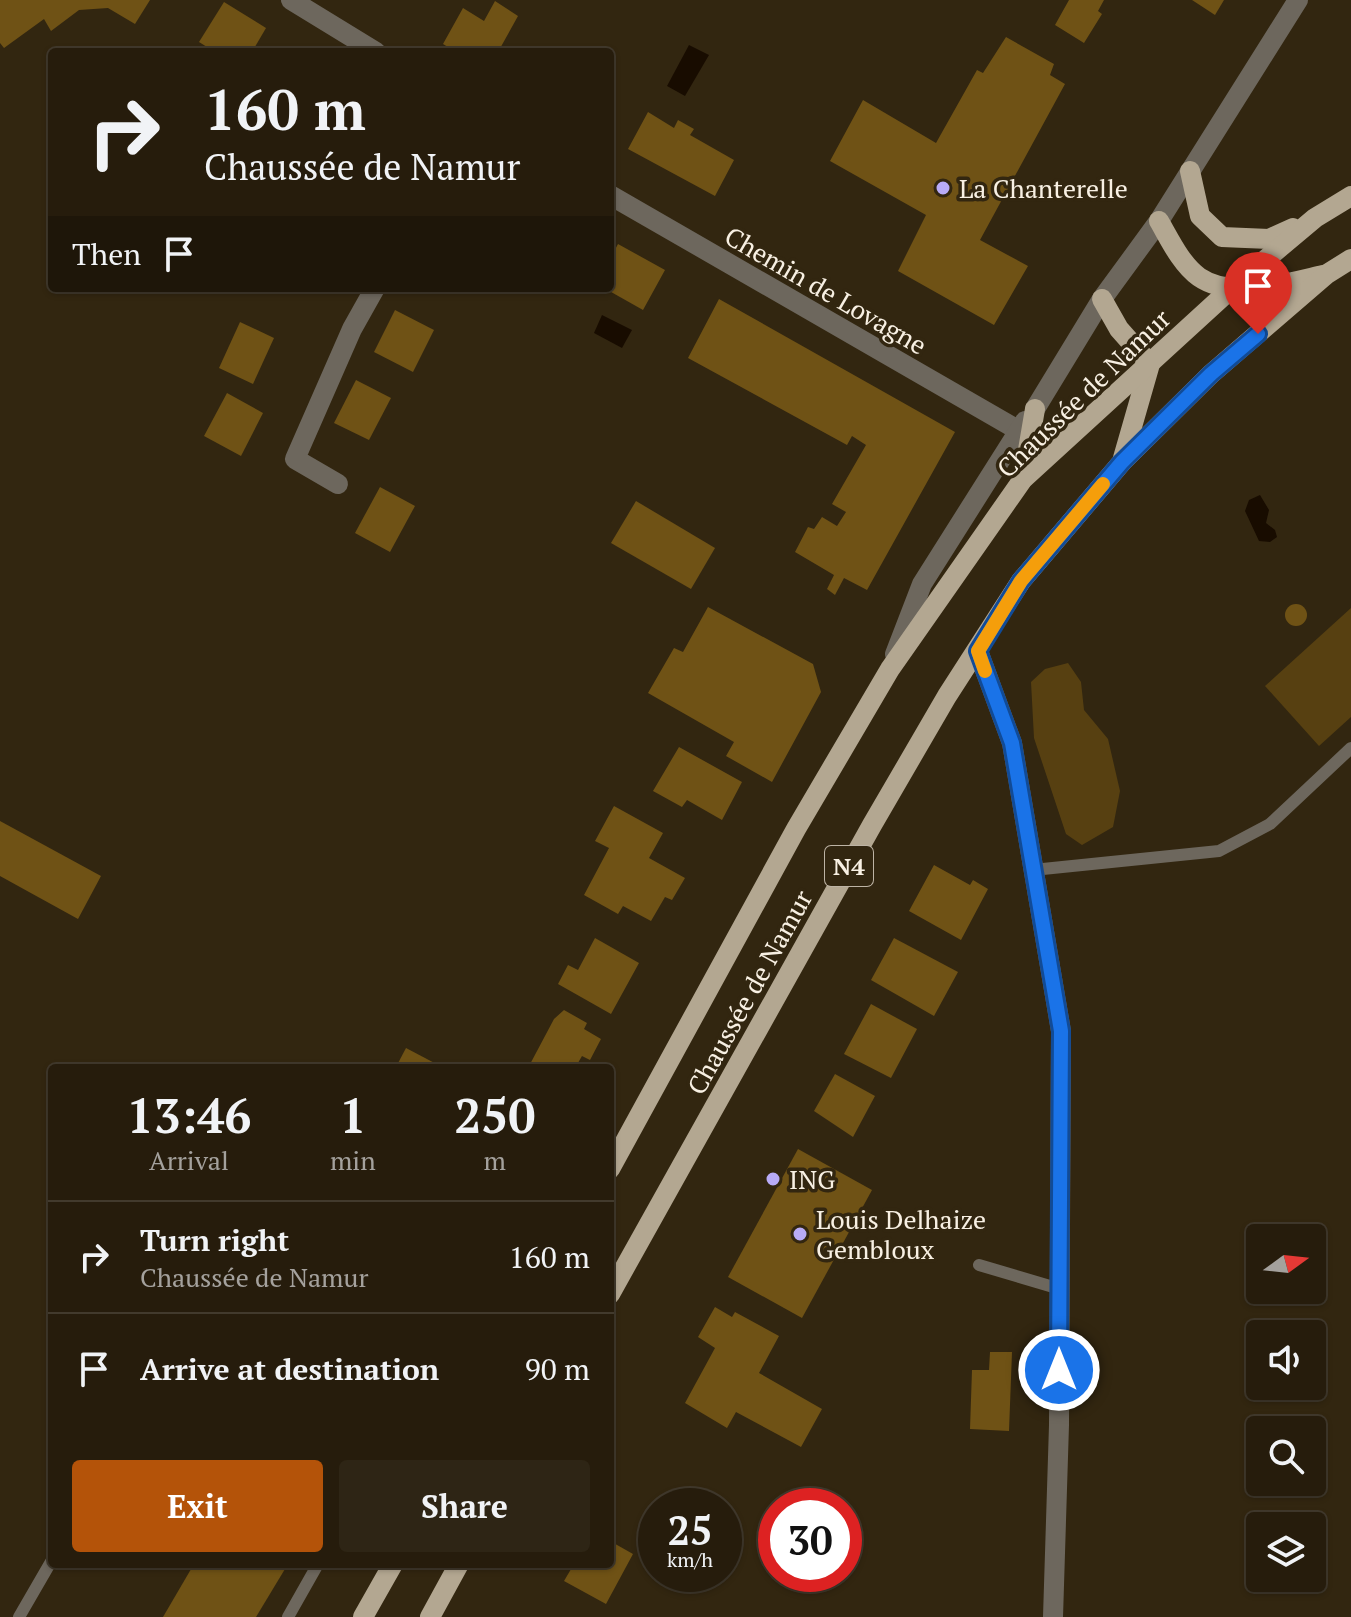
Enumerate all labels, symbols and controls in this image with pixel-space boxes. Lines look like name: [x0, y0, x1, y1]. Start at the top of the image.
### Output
text: 160 m: [204, 72, 366, 146]
icon: right: [72, 80, 176, 184]
text: Chaussée de Namur: [204, 143, 520, 190]
place label: La Chanterelle: [959, 171, 1128, 205]
marker: La Chanterelle: [934, 179, 952, 197]
street label: Chemin de Lovagne: [719, 218, 933, 362]
icon: arrive: [157, 232, 201, 276]
text: Then: [72, 234, 141, 274]
pin: [1224, 252, 1292, 334]
icon: arrive: [1236, 264, 1280, 308]
street label: Chaussée de Namur: [989, 301, 1177, 485]
road number: N4: [825, 846, 873, 886]
street label: Chaussée de Namur: [679, 884, 819, 1100]
text: 13:46: [126, 1083, 251, 1147]
text: 1: [339, 1083, 366, 1147]
text: 250: [454, 1083, 536, 1147]
text: Arrival: [149, 1143, 229, 1177]
text: min: [330, 1143, 376, 1177]
text: m: [484, 1143, 506, 1177]
place label: ING: [789, 1162, 835, 1196]
marker: ING: [764, 1170, 782, 1188]
place label: Louis Delhaize Gembloux: [816, 1202, 986, 1266]
text: Turn right: [140, 1220, 289, 1260]
north arrow: [1246, 1224, 1326, 1304]
map controls: [1246, 1224, 1326, 1592]
marker: Louis Delhaize Gembloux: [791, 1225, 809, 1243]
icon: right: [72, 1235, 116, 1279]
text: 160 m: [509, 1237, 590, 1277]
text: Chaussée de Namur: [140, 1260, 368, 1294]
button: sound: [1246, 1320, 1326, 1400]
position arrow: [1017, 1328, 1101, 1412]
icon: arrive: [72, 1347, 116, 1391]
text: Arrive at destination: [140, 1349, 439, 1389]
text: 90 m: [525, 1349, 590, 1389]
button: search: [1246, 1416, 1326, 1496]
button: Exit: [72, 1460, 323, 1552]
button: Share: [339, 1460, 590, 1552]
speed limit sign: 30: [758, 1488, 862, 1592]
text: 25: [667, 1503, 713, 1556]
button: layers: [1246, 1512, 1326, 1592]
text: km/h: [667, 1546, 713, 1573]

